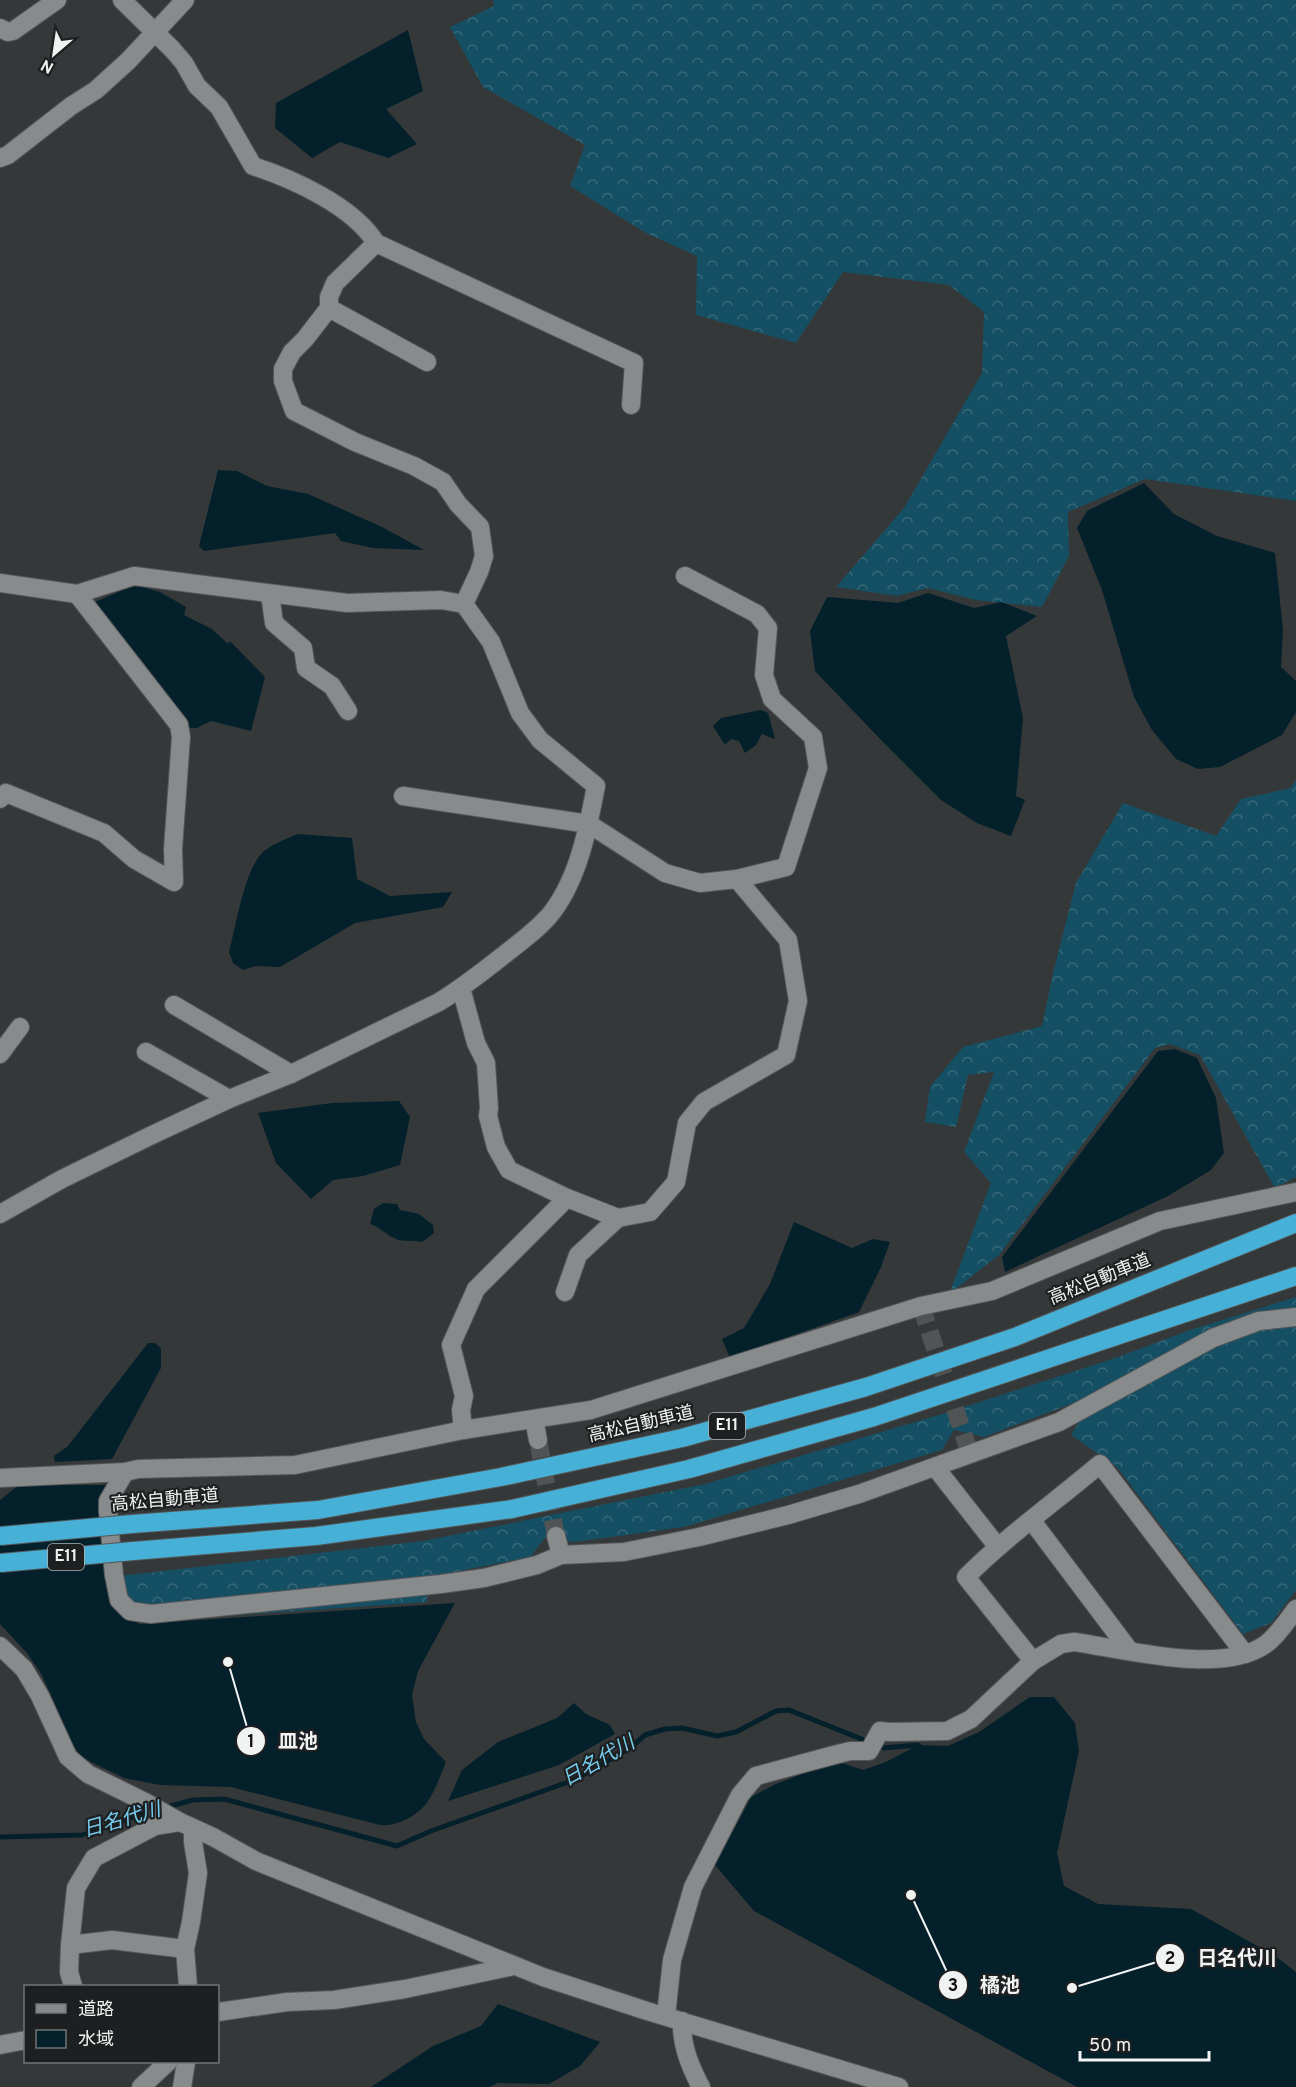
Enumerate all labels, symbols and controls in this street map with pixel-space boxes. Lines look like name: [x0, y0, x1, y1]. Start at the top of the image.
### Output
north arrow: [24, 24, 84, 84]
text: N: [38, 54, 58, 77]
street label: 高松自動車道: [1046, 1249, 1154, 1311]
street label: 高松自動車道: [586, 1402, 696, 1448]
road number: E11: [709, 1413, 745, 1439]
street label: 高松自動車道: [110, 1485, 220, 1517]
road number: E11: [48, 1544, 84, 1570]
callout: 皿池: [236, 1722, 330, 1760]
text: 皿池: [278, 1730, 318, 1756]
water label: 日名代川: [558, 1730, 642, 1793]
text: 1: [247, 1731, 255, 1754]
water label: 日名代川: [80, 1797, 166, 1845]
callout: 日名代川: [1155, 1939, 1289, 1977]
text: 日名代川: [1197, 1947, 1277, 1973]
text: 2: [1164, 1948, 1176, 1971]
callout: 橘池: [938, 1966, 1032, 2004]
text: 橘池: [980, 1974, 1020, 2000]
text: 3: [948, 1975, 958, 1998]
legend: [24, 1985, 219, 2063]
text: 道路: [78, 1999, 114, 2022]
scale bar: [1080, 2024, 1209, 2062]
text: 水域: [78, 2029, 114, 2052]
text: 50 m: [1089, 2035, 1131, 2058]

